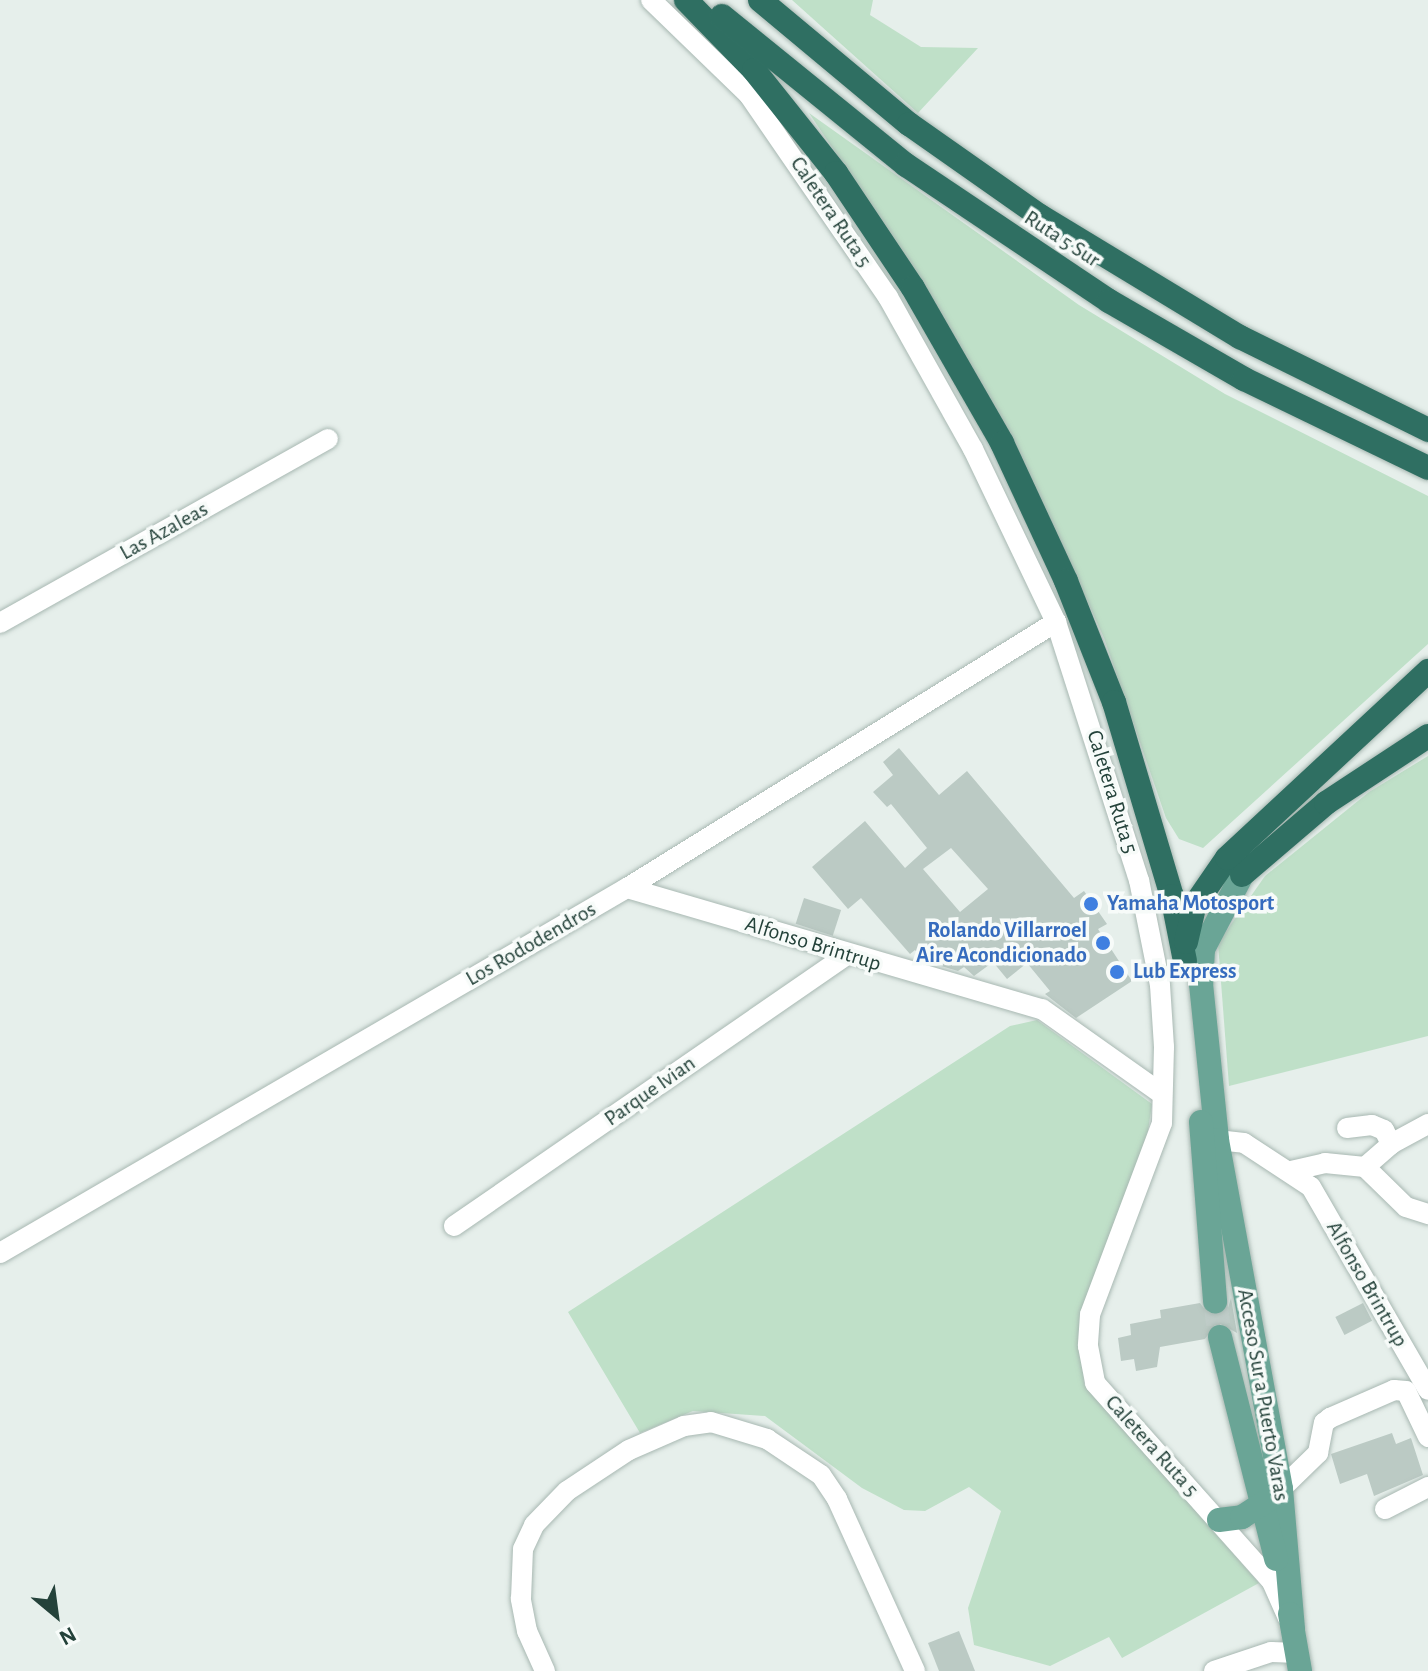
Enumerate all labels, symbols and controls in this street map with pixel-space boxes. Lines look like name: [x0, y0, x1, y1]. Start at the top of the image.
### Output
street label: Caletera Ruta 5: [784, 152, 878, 272]
street label: Ruta 5 Sur: [1019, 205, 1105, 273]
street label: Las Azaleas: [115, 496, 213, 566]
street label: Caletera Ruta 5: [1081, 727, 1143, 857]
place label: Yamaha Motosport: [1107, 891, 1274, 917]
marker: Yamaha Motosport: [1082, 895, 1100, 913]
street label: Los Rododendros: [461, 896, 601, 992]
street label: Alfonso Brintrup: [742, 911, 884, 977]
place label: Rolando Villarroel Aire Acondicionado: [916, 917, 1087, 968]
marker: Rolando Villarroel Aire Acondicionado: [1094, 934, 1112, 952]
place label: Lub Express: [1133, 959, 1236, 985]
marker: Lub Express: [1108, 963, 1126, 981]
street label: Parque Ivian: [599, 1050, 701, 1132]
street label: Alfonso Brintrup: [1320, 1216, 1414, 1352]
street label: Acceso Sur a Puerto Varas: [1231, 1287, 1295, 1503]
street label: Caletera Ruta 5: [1099, 1390, 1205, 1502]
north arrow: [16, 1575, 96, 1655]
text: N: [56, 1623, 80, 1649]

